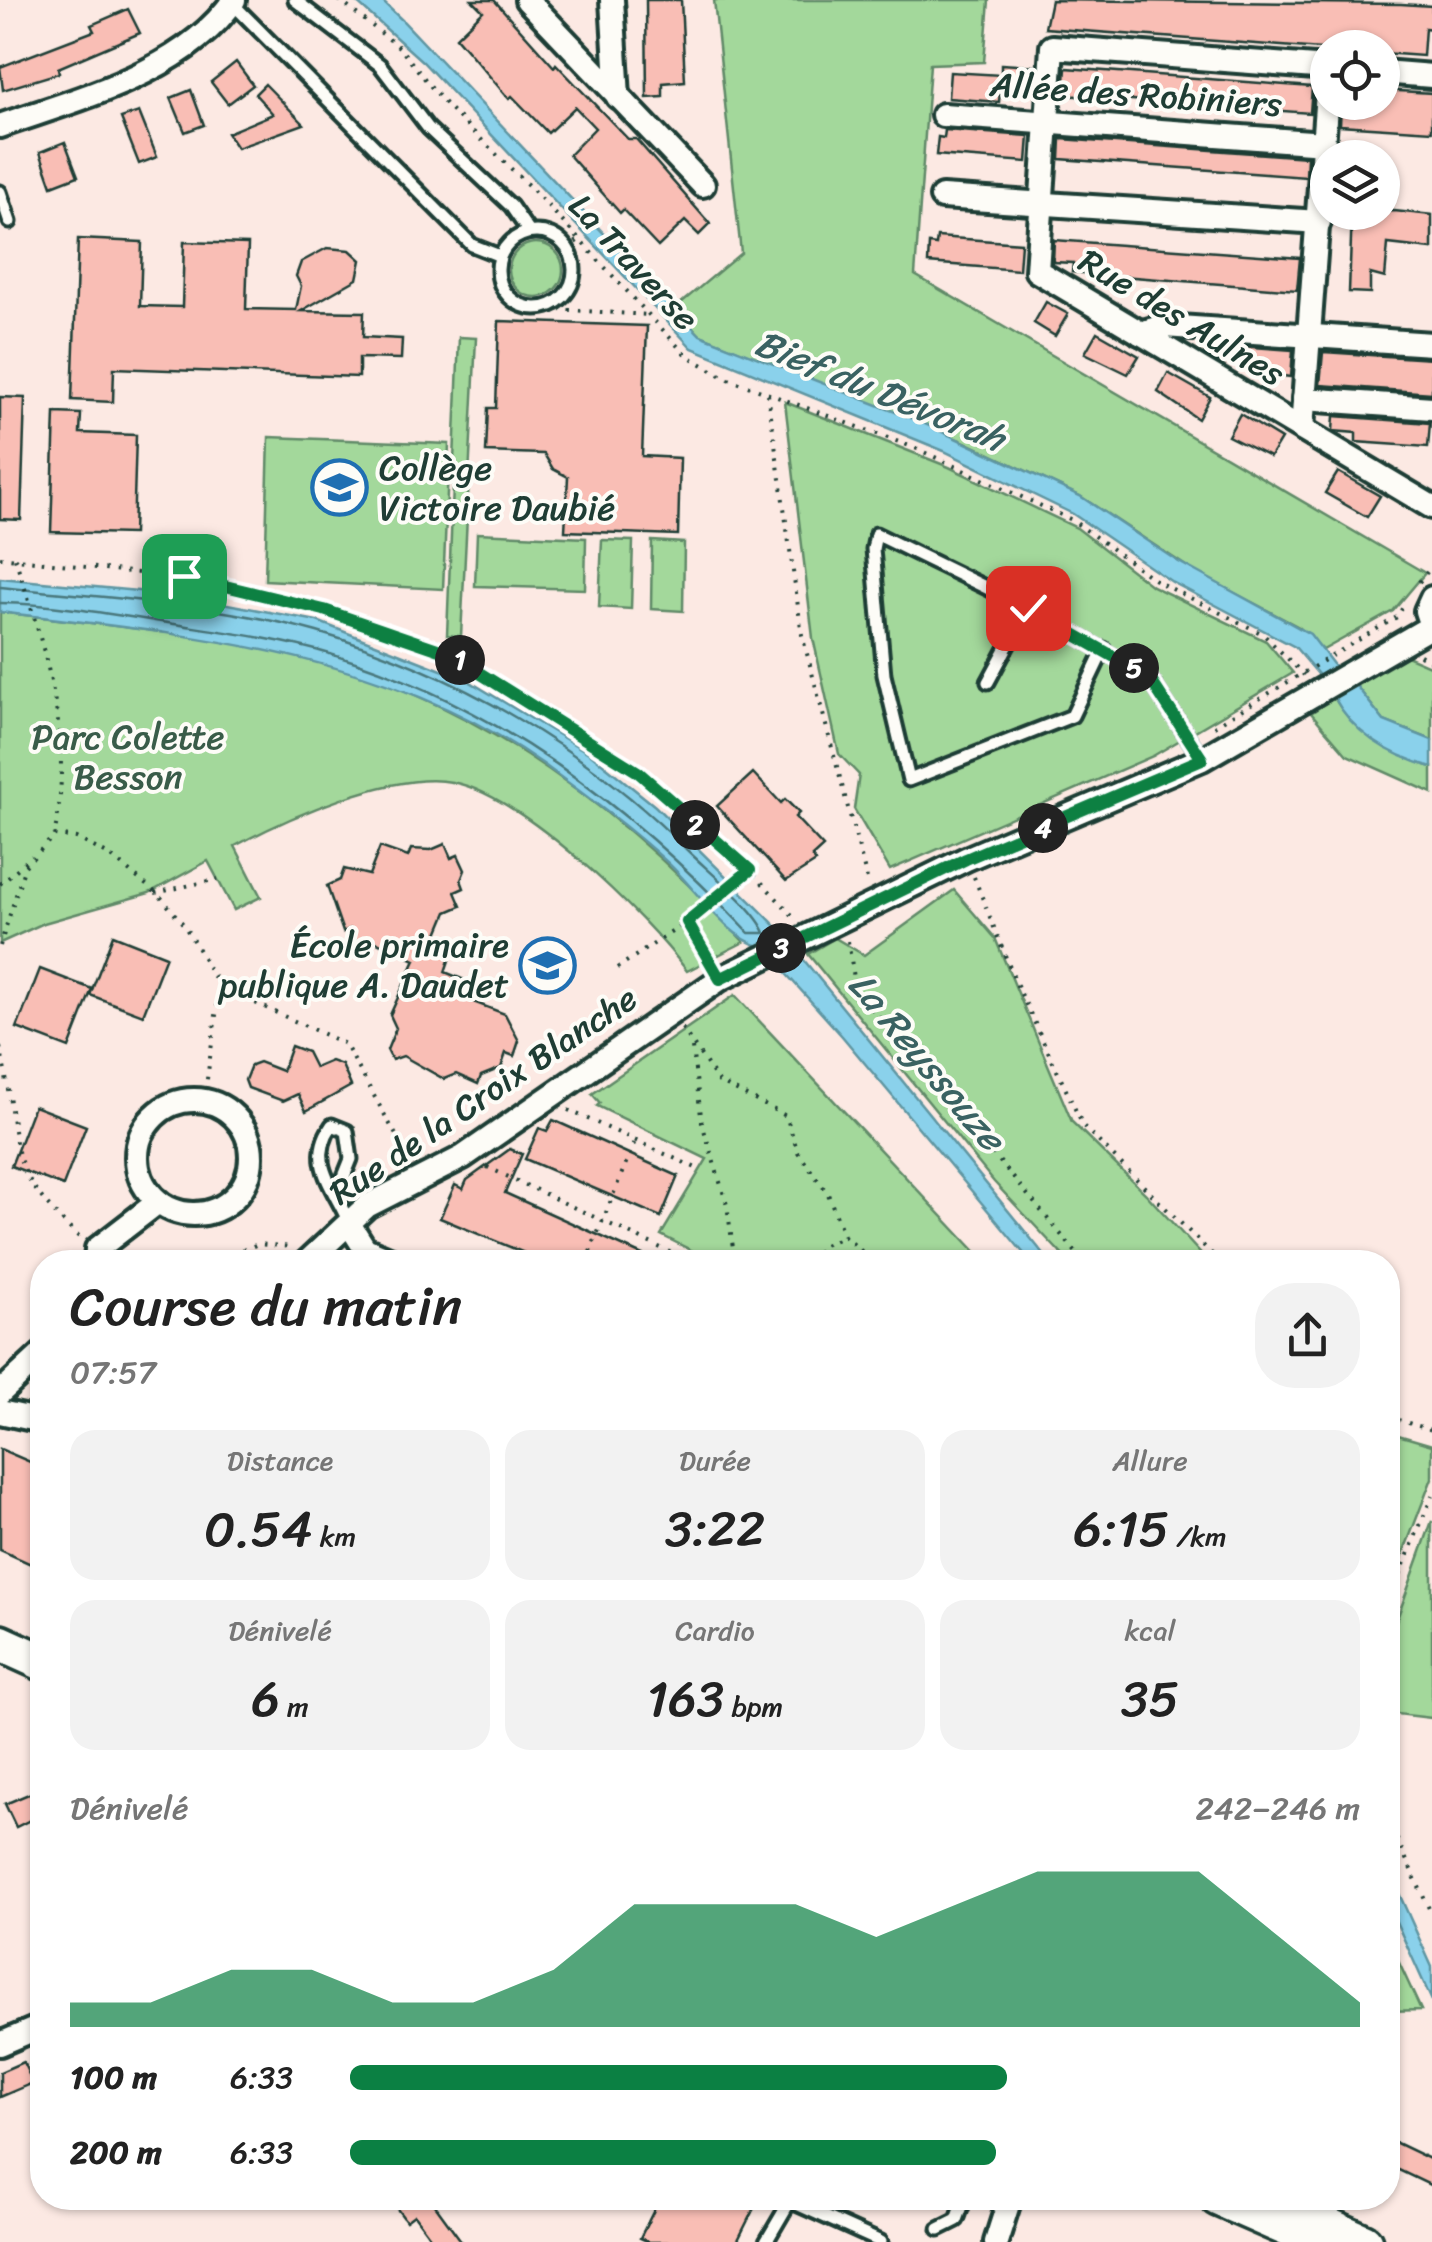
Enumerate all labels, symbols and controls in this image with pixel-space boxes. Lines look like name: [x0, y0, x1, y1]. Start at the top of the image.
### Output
map controls: [1310, 30, 1400, 230]
button: locate: [1310, 30, 1400, 120]
street label: Allée des Robiniers: [987, 53, 1284, 135]
button: layers: [1310, 140, 1400, 230]
street label: La Traverse: [553, 178, 715, 346]
street label: Rue des Aulnes: [1066, 231, 1298, 403]
water label: Bief du Dévorah: [745, 310, 1018, 472]
place label: Collège Victoire Daubié: [379, 437, 615, 539]
school or university icon: Collège Victoire Daubié: [310, 458, 370, 518]
pin: [142, 534, 227, 619]
icon: arrive: [157, 549, 212, 604]
pin: [986, 566, 1071, 651]
icon: check: [1001, 581, 1056, 636]
pin: 1: [435, 635, 485, 685]
text: 1: [454, 635, 466, 684]
pin: 5: [1109, 643, 1159, 693]
text: 5: [1125, 643, 1143, 692]
park label: Parc Colette Besson: [31, 706, 225, 808]
pin: 2: [670, 800, 720, 850]
text: 2: [687, 800, 703, 849]
pin: 4: [1018, 803, 1068, 853]
text: 4: [1034, 803, 1052, 852]
place label: École primaire publique A. Daudet: [217, 914, 509, 1016]
pin: 3: [756, 923, 806, 973]
text: 3: [773, 923, 789, 972]
school or university icon: École primaire publique A. Daudet: [518, 935, 578, 995]
water label: La Reyssouze: [831, 956, 1025, 1169]
street label: Rue de la Croix Blanche: [316, 968, 650, 1222]
text: Course du matin: [70, 1258, 462, 1355]
button: share: [1255, 1283, 1360, 1388]
text: 07:57: [70, 1344, 156, 1401]
text: Distance: [227, 1436, 333, 1485]
text: Durée: [679, 1436, 751, 1485]
text: Allure: [1112, 1436, 1188, 1485]
text: 0.54: [204, 1485, 312, 1574]
text: 3:22: [665, 1485, 765, 1574]
text: 6:15: [1073, 1485, 1169, 1574]
text: km: [312, 1512, 356, 1561]
text: /km: [1169, 1512, 1227, 1561]
text: Dénivelé: [228, 1606, 332, 1655]
text: Cardio: [675, 1606, 755, 1655]
text: kcal: [1125, 1606, 1175, 1655]
text: 6: [251, 1655, 280, 1744]
text: 163: [647, 1655, 724, 1744]
text: 35: [1121, 1655, 1179, 1744]
text: m: [280, 1682, 309, 1731]
text: bpm: [724, 1682, 783, 1731]
text: Dénivelé: [70, 1780, 189, 1837]
text: 242–246 m: [1195, 1780, 1360, 1837]
text: 100 m: [70, 2049, 157, 2106]
text: 6:33: [230, 2049, 293, 2106]
text: 200 m: [70, 2124, 162, 2181]
text: 6:33: [230, 2124, 293, 2181]

